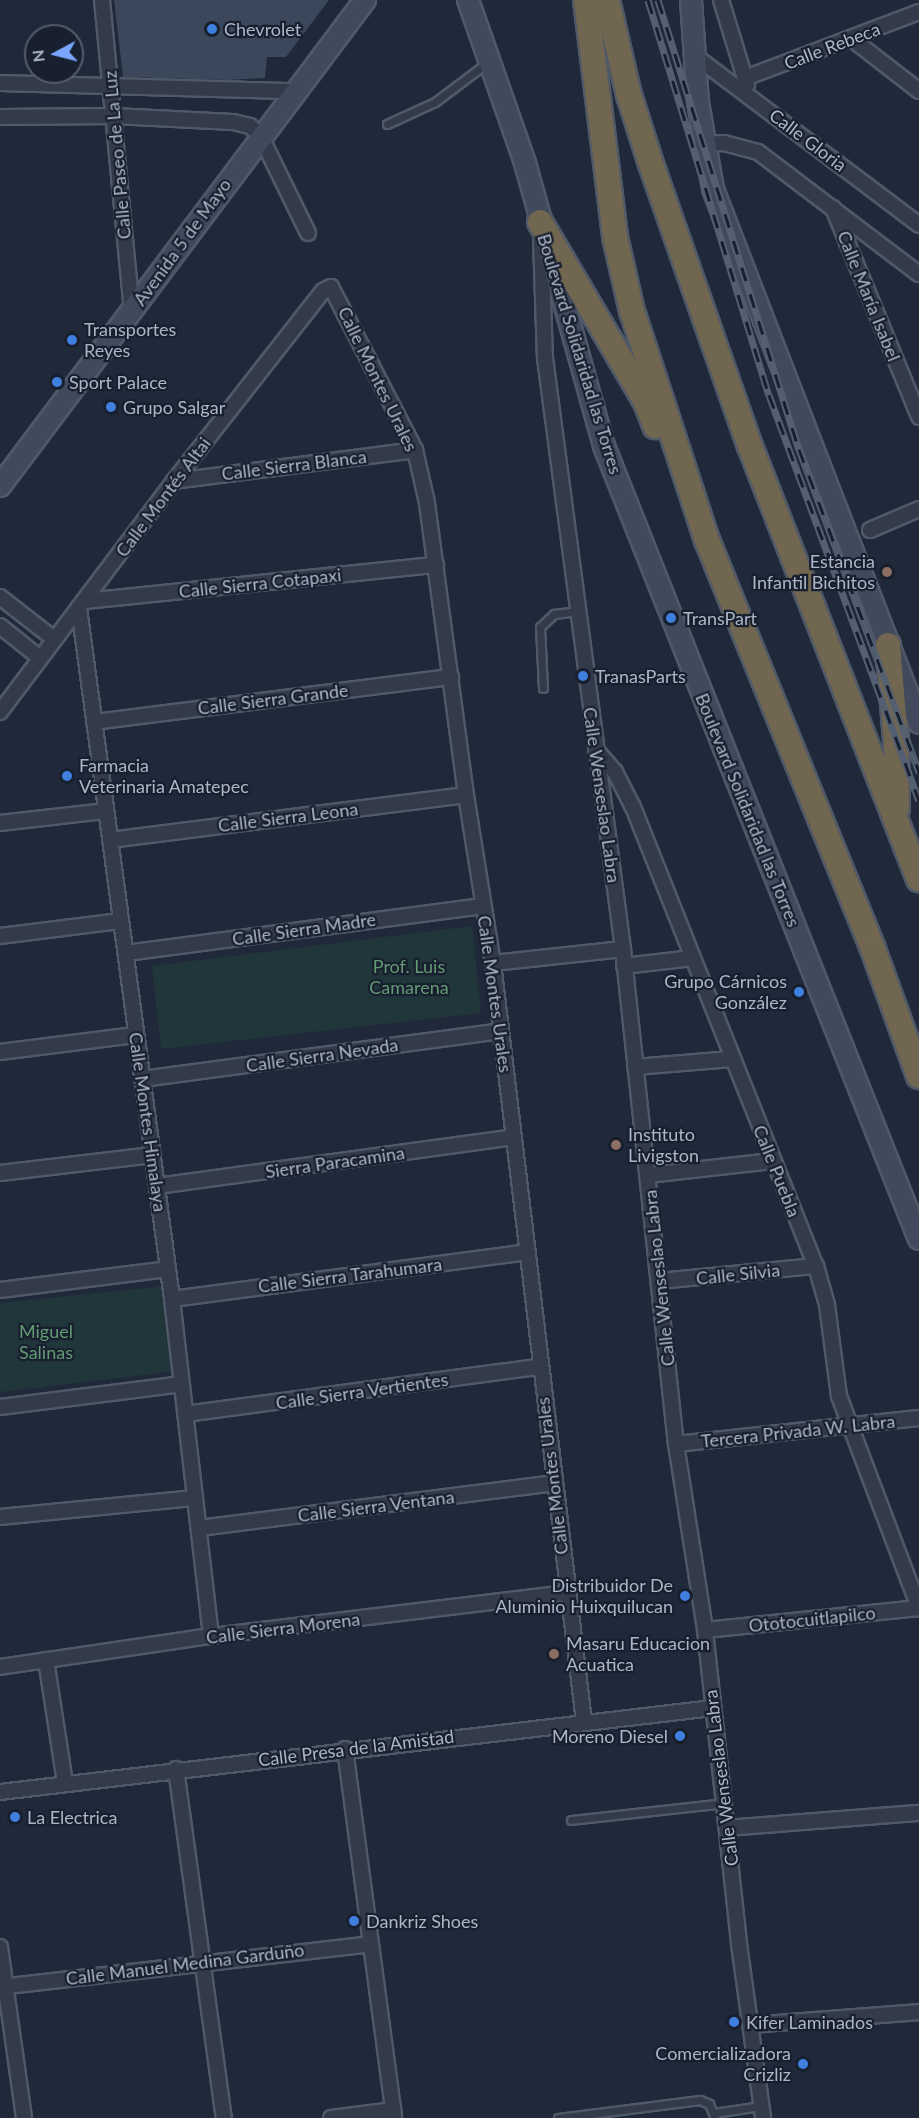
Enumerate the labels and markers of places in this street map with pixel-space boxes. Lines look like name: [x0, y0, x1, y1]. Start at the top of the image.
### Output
place label: Chevrolet: [224, 18, 301, 40]
marker: Chevrolet: [205, 22, 219, 36]
place label: Transportes Reyes: [84, 319, 176, 362]
marker: Transportes Reyes: [65, 333, 79, 347]
place label: Sport Palace: [69, 371, 167, 393]
marker: Sport Palace: [50, 375, 64, 389]
place label: Grupo Salgar: [123, 396, 225, 418]
marker: Grupo Salgar: [104, 400, 118, 414]
place label: Estancia Infantil Bichitos: [752, 551, 875, 594]
marker: Estancia Infantil Bichitos: [880, 565, 894, 579]
place label: TransPart: [683, 607, 757, 629]
marker: TransPart: [664, 611, 678, 625]
place label: TranasParts: [595, 665, 686, 687]
marker: TranasParts: [576, 669, 590, 683]
place label: Farmacia Veterinaria Amatepec: [79, 755, 249, 798]
marker: Farmacia Veterinaria Amatepec: [60, 769, 74, 783]
place label: Grupo Cárnicos González: [664, 971, 787, 1014]
marker: Grupo Cárnicos González: [792, 985, 806, 999]
place label: Instituto Livigston: [628, 1124, 699, 1166]
marker: Instituto Livigston: [609, 1138, 623, 1152]
place label: Distribuidor De Aluminio Huixquilucan: [495, 1575, 673, 1618]
marker: Distribuidor De Aluminio Huixquilucan: [678, 1589, 692, 1603]
place label: Masaru Educacion Acuatica: [566, 1633, 710, 1676]
marker: Masaru Educacion Acuatica: [547, 1647, 561, 1661]
place label: Moreno Diesel: [552, 1725, 668, 1747]
marker: Moreno Diesel: [673, 1729, 687, 1743]
place label: La Electrica: [27, 1806, 117, 1828]
marker: La Electrica: [8, 1810, 22, 1824]
place label: Dankriz Shoes: [366, 1910, 478, 1932]
marker: Dankriz Shoes: [347, 1914, 361, 1928]
place label: Kifer Laminados: [746, 2011, 873, 2033]
marker: Kifer Laminados: [727, 2015, 741, 2029]
place label: Comercializadora Crizliz: [655, 2043, 791, 2086]
marker: Comercializadora Crizliz: [796, 2057, 810, 2071]

